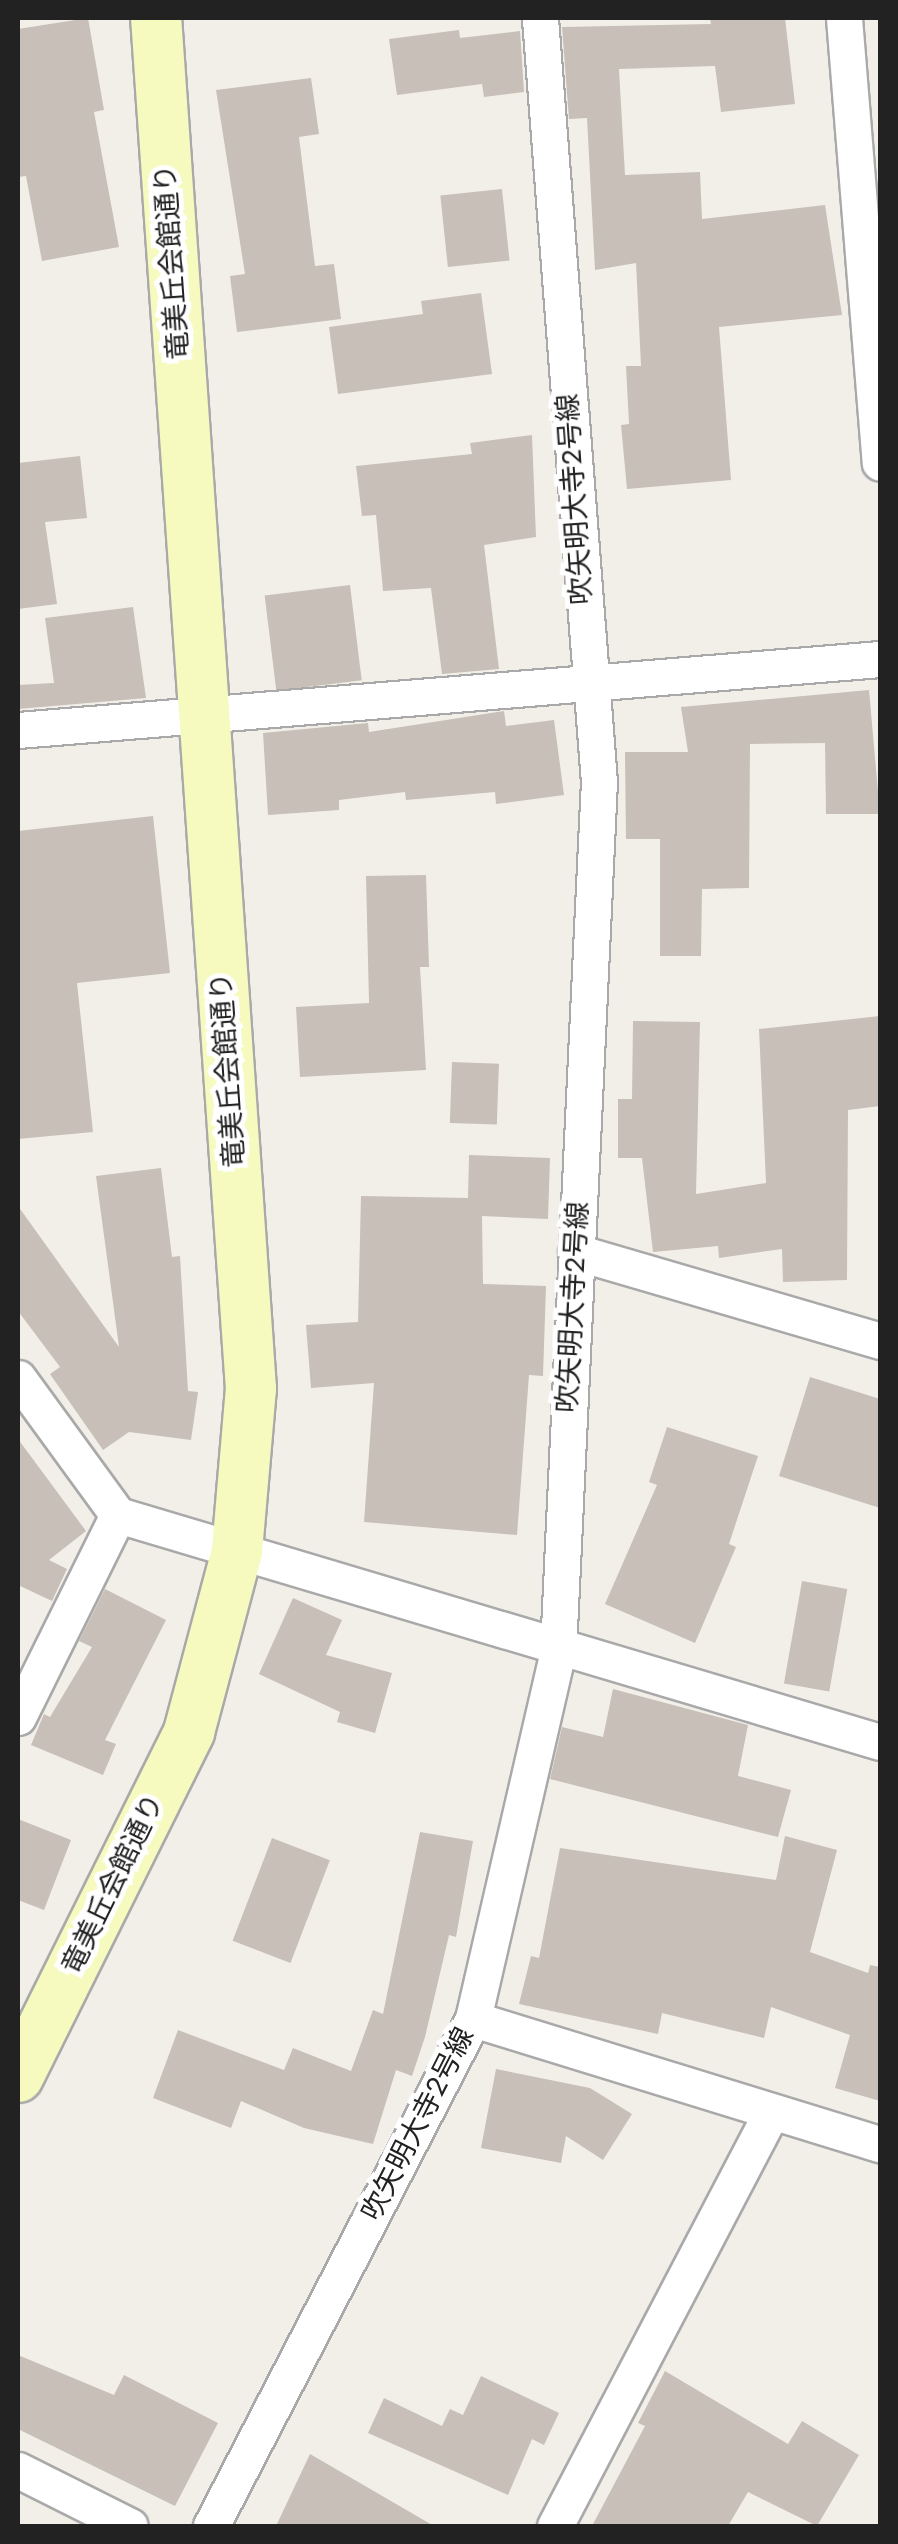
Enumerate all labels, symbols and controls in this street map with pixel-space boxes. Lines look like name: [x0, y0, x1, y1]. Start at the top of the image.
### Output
street label: 竜美丘会館通り: [148, 163, 196, 361]
street label: 吹矢明大寺2号線: [551, 392, 599, 606]
street label: 竜美丘会館通り: [204, 971, 252, 1169]
street label: 吹矢明大寺2号線: [551, 1200, 595, 1414]
street label: 竜美丘会館通り: [55, 1789, 171, 1979]
street label: 吹矢明大寺2号線: [355, 2022, 481, 2226]

